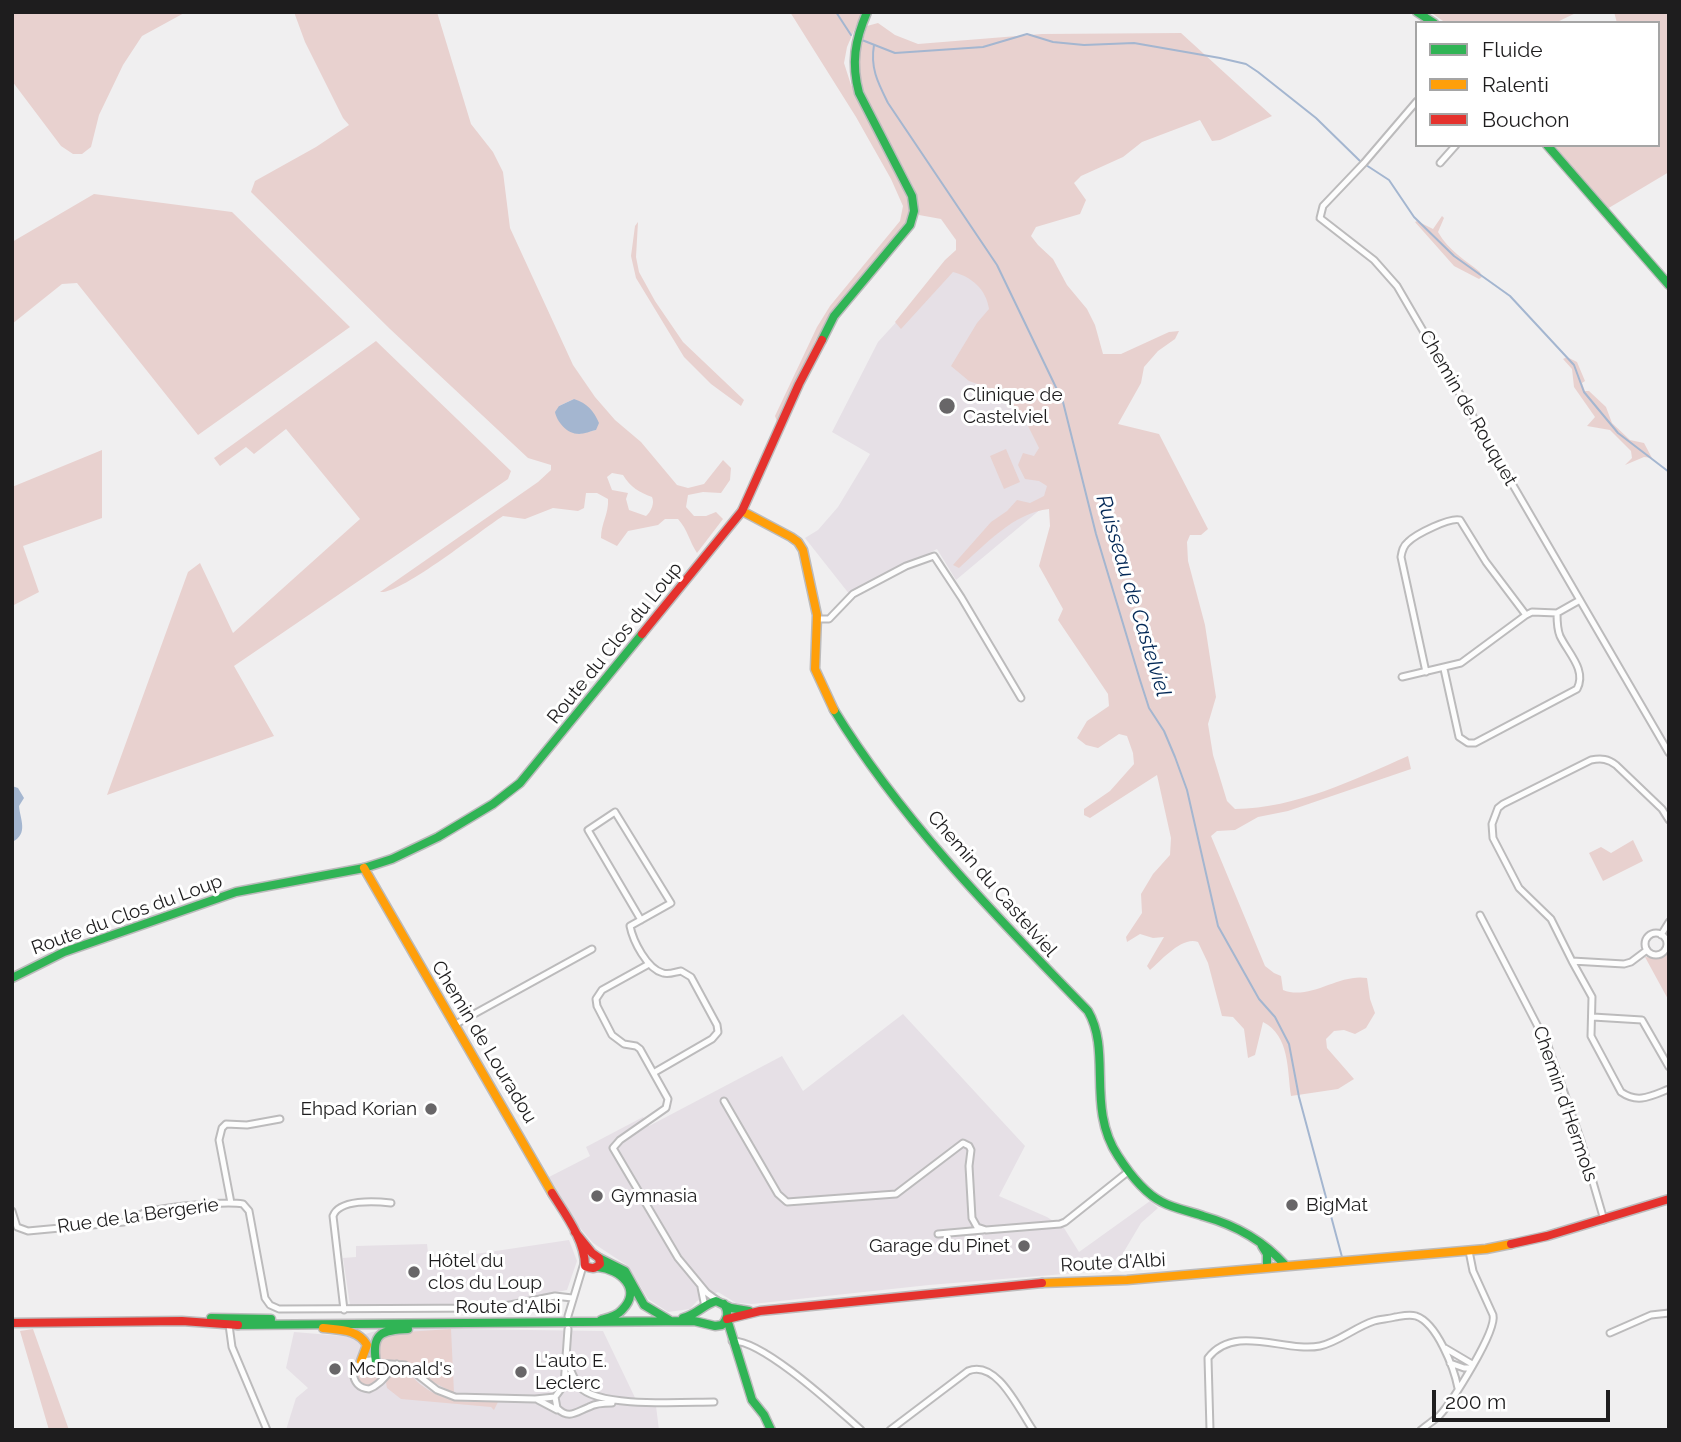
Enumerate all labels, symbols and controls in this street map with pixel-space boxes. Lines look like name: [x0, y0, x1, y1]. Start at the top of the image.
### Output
legend: [1415, 21, 1660, 147]
text: Fluide: [1482, 37, 1543, 62]
text: Ralenti: [1482, 72, 1549, 97]
text: Bouchon: [1482, 107, 1569, 132]
street label: Chemin de Rouquet: [1414, 326, 1522, 490]
place label: Clinique de Castelviel: [963, 384, 1063, 428]
marker: Clinique de Castelviel: [937, 396, 957, 416]
water label: Ruisseau de Castelviel: [1090, 492, 1176, 700]
street label: Route du Clos du Loup: [543, 558, 687, 728]
street label: Chemin du Castelviel: [922, 806, 1062, 962]
street label: Route du Clos du Loup: [28, 870, 226, 960]
street label: Chemin de Louradou: [426, 957, 542, 1127]
street label: Chemin d'Hermols: [1528, 1023, 1602, 1185]
place label: Ehpad Korian: [300, 1098, 417, 1120]
marker: Ehpad Korian: [423, 1101, 439, 1117]
place label: Gymnasia: [611, 1185, 697, 1207]
marker: Gymnasia: [589, 1188, 605, 1204]
street label: Rue de la Bergerie: [56, 1193, 220, 1239]
place label: BigMat: [1306, 1194, 1368, 1216]
marker: BigMat: [1284, 1197, 1300, 1213]
place label: Garage du Pinet: [869, 1235, 1010, 1257]
marker: Garage du Pinet: [1016, 1238, 1032, 1254]
street label: Route d'Albi: [1060, 1249, 1166, 1277]
place label: Hôtel du clos du Loup: [428, 1250, 542, 1294]
marker: Hôtel du clos du Loup: [406, 1264, 422, 1280]
street label: Route d'Albi: [455, 1296, 561, 1318]
place label: L'auto E. Leclerc: [535, 1350, 607, 1394]
place label: McDonald's: [349, 1358, 452, 1380]
marker: McDonald's: [327, 1361, 343, 1377]
marker: L'auto E. Leclerc: [513, 1364, 529, 1380]
scale bar: [1436, 1376, 1614, 1420]
text: 200 m: [1445, 1389, 1506, 1414]

